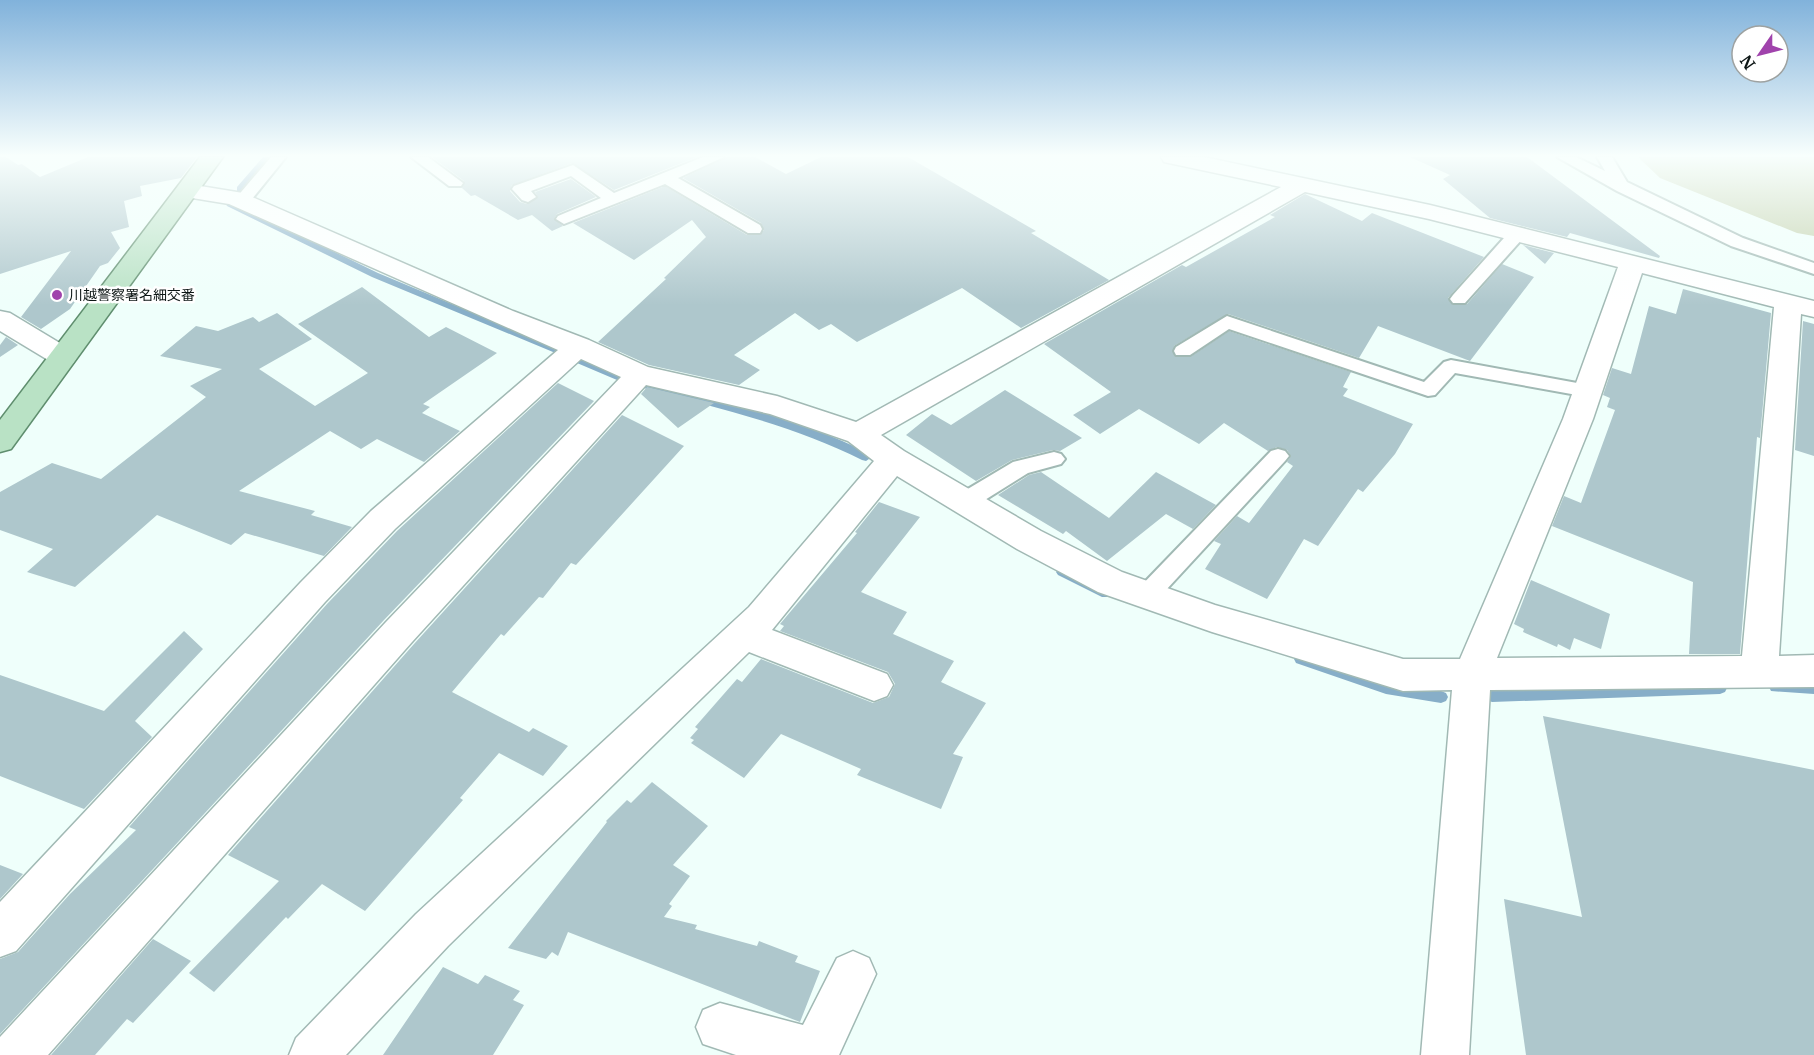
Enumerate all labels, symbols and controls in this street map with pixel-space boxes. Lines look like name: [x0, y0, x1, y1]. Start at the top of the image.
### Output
north arrow: [1730, 24, 1790, 84]
text: N: [1736, 51, 1760, 74]
place label: 川越警察署名細交番: [69, 286, 195, 304]
marker: 川越警察署名細交番: [50, 288, 64, 302]

